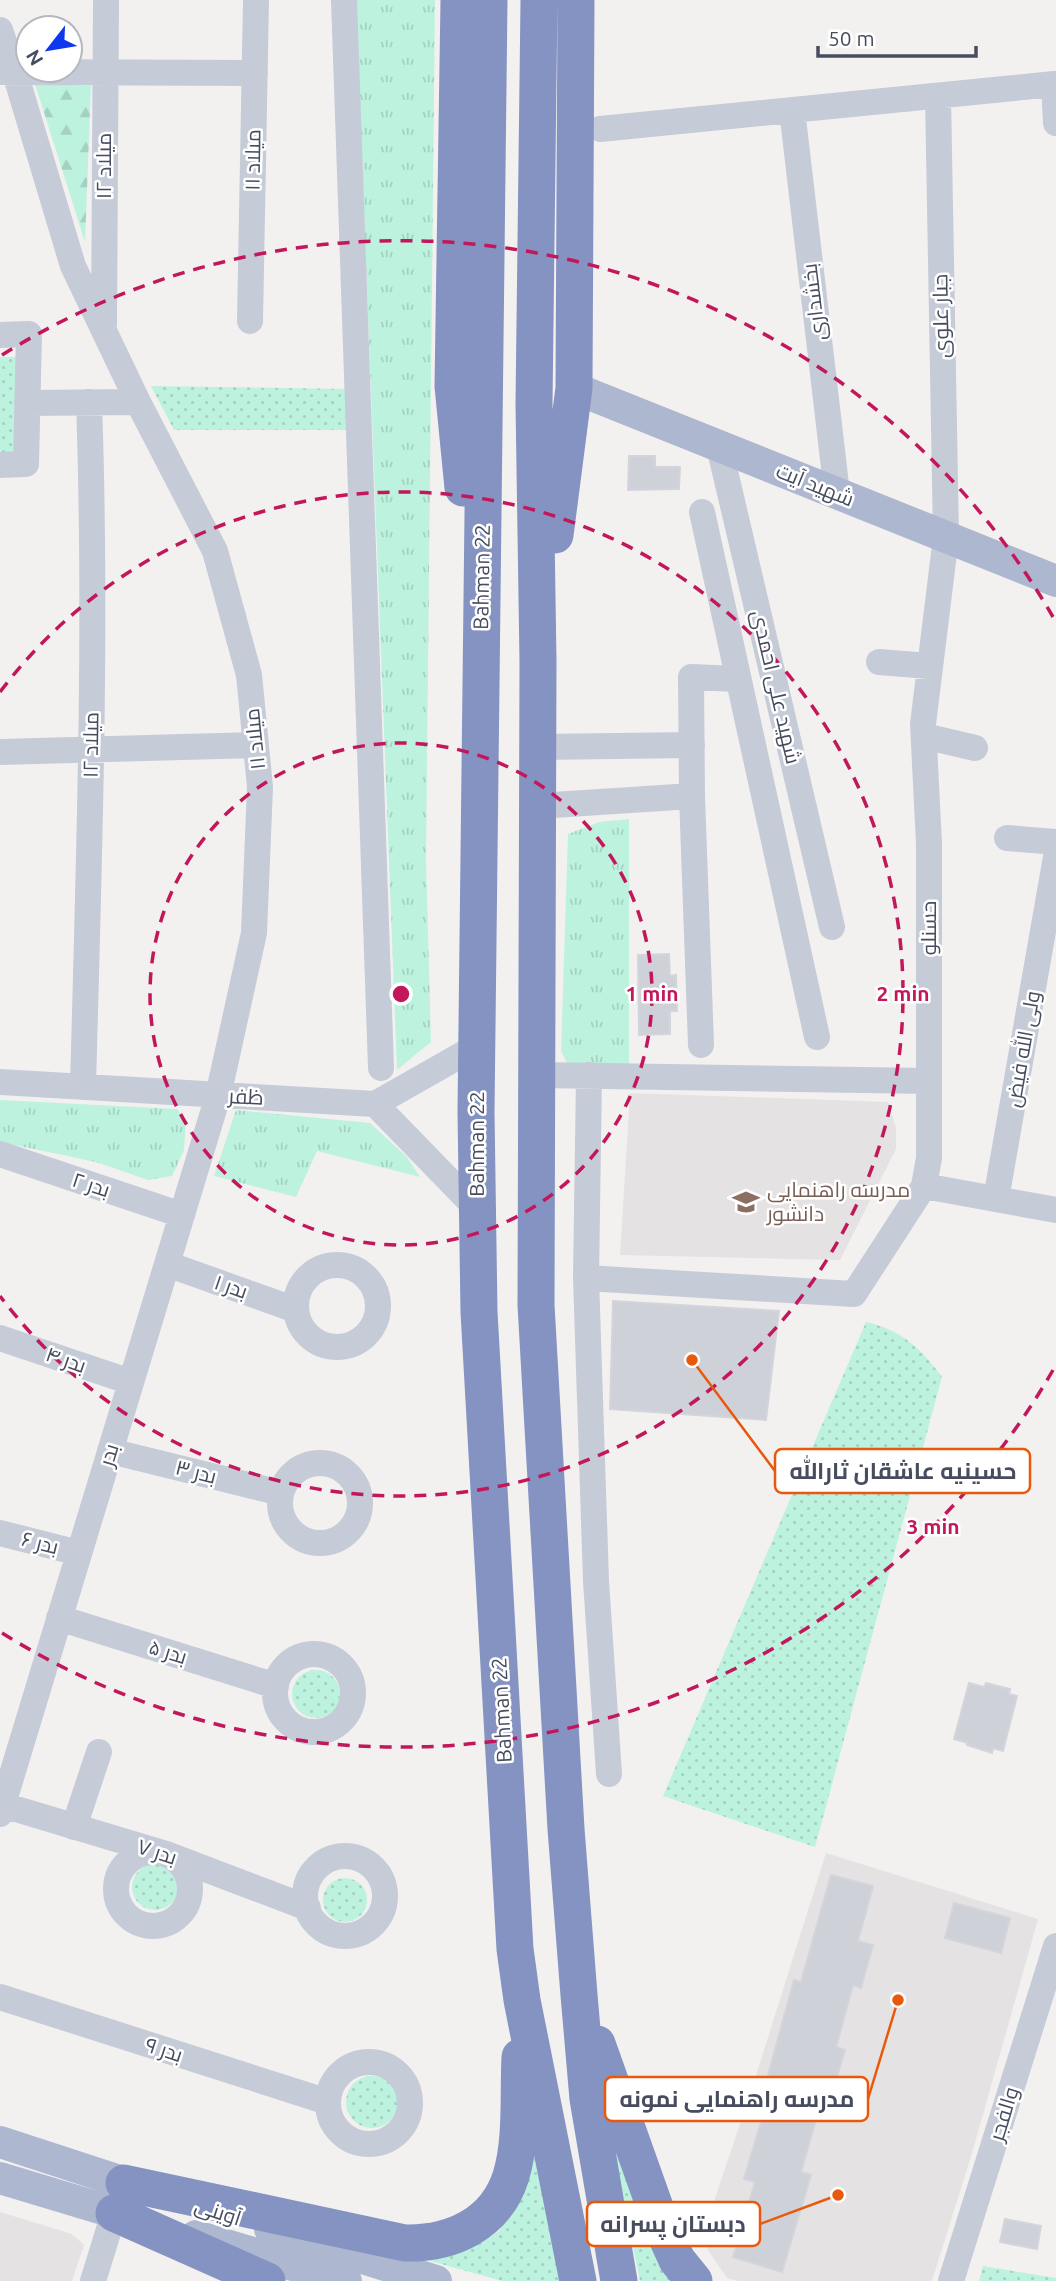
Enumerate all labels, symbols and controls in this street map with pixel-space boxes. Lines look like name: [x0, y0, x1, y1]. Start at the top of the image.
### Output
north arrow: [14, 14, 84, 84]
scale bar: [818, 14, 976, 58]
text: 50 m: [828, 26, 875, 50]
text: N: [21, 46, 48, 70]
street label: میلاد ۱۱: [239, 129, 265, 191]
street label: میلاد ۱۲: [91, 133, 115, 199]
street label: بخشداری: [796, 262, 832, 342]
street label: جبار علوی: [927, 274, 955, 358]
street label: شهید آیت: [772, 458, 858, 512]
street label: Bahman 22: [468, 524, 494, 630]
street label: شهید علی احمدی: [746, 607, 806, 767]
street label: میلاد ۱۱: [239, 707, 269, 771]
street label: میلاد ۱۲: [77, 712, 103, 778]
street label: حسنلو: [916, 901, 941, 955]
text: 1 min: [625, 981, 679, 1005]
text: 2 min: [876, 981, 930, 1005]
centre of rings: [389, 982, 413, 1006]
street label: ولی الله فیض: [999, 989, 1046, 1109]
street label: ظفر: [227, 1083, 264, 1110]
street label: Bahman 22: [464, 1091, 488, 1197]
street label: بدر ۲: [69, 1167, 113, 1202]
place label: مدرسه راهنمایی دانشور: [766, 1177, 910, 1226]
school or university icon: مدرسه راهنمایی دانشور: [731, 1187, 761, 1217]
street label: بدر ۱: [211, 1269, 251, 1304]
street label: بدر ۴: [43, 1341, 90, 1378]
street label: بدر: [93, 1441, 124, 1470]
callout: حسینیه عاشقان ثارالله: [775, 1449, 1030, 1493]
street label: بدر ۳: [173, 1454, 219, 1489]
text: حسینیه عاشقان ثارالله: [790, 1455, 1017, 1485]
text: 3 min: [906, 1514, 960, 1538]
street label: بدر ۶: [19, 1526, 61, 1559]
street label: بدر ۵: [146, 1634, 190, 1669]
street label: Bahman 22: [486, 1657, 516, 1763]
street label: بدر ۷: [134, 1833, 180, 1870]
street label: بدر ۹: [142, 2032, 186, 2067]
callout: مدرسه راهنمایی نمونه: [605, 2077, 868, 2121]
street label: والفجر: [983, 2084, 1024, 2145]
text: مدرسه راهنمایی نمونه: [620, 2086, 854, 2113]
street label: آوینی: [191, 2192, 245, 2232]
callout: دبستان پسرانه: [587, 2202, 760, 2246]
text: دبستان پسرانه: [600, 2211, 746, 2240]

